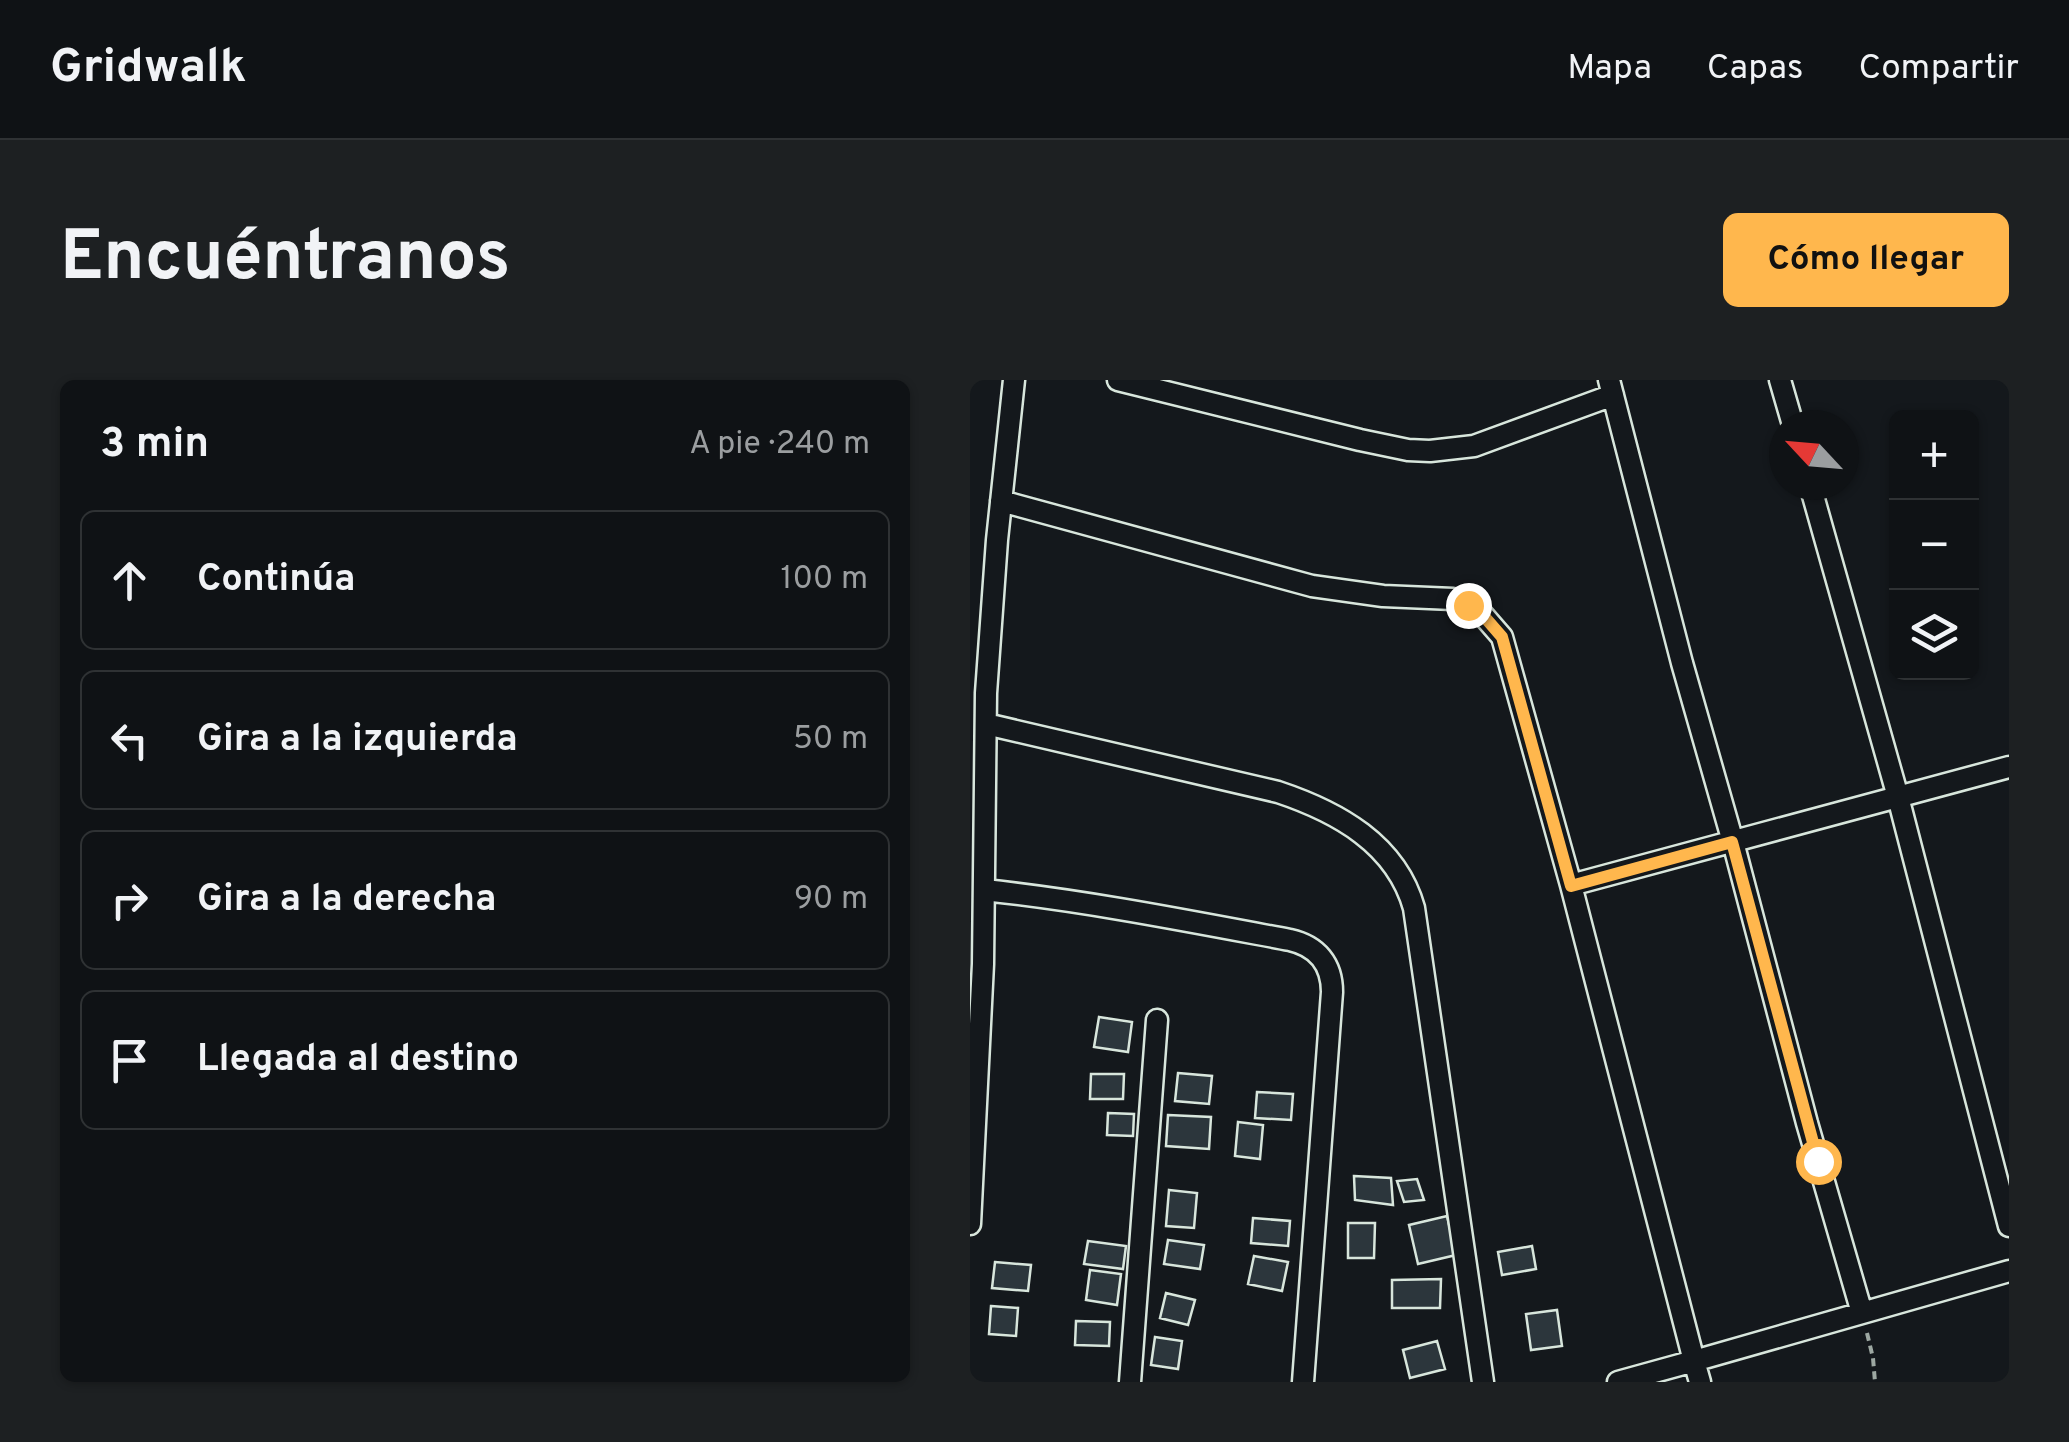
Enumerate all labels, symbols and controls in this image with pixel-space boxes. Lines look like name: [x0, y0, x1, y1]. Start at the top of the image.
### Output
text: Gridwalk: [50, 39, 247, 99]
text: Mapa: [1567, 47, 1652, 91]
text: Capas: [1707, 47, 1803, 91]
text: Compartir: [1858, 47, 2019, 91]
button: Cómo llegar: [1723, 213, 2009, 307]
text: Encuéntranos: [60, 216, 510, 305]
north arrow: [1769, 410, 1859, 500]
map controls: [1889, 410, 1979, 680]
button: +: [1889, 410, 1979, 500]
text: 3 min: [100, 419, 209, 472]
text: A pie · 240 m: [689, 425, 870, 465]
button: −: [1889, 500, 1979, 590]
icon: ahead: [102, 553, 157, 608]
text: Continúa: [197, 556, 355, 605]
text: 100 m: [781, 560, 868, 600]
route end: [1446, 583, 1492, 629]
button: layers: [1889, 590, 1979, 680]
icon: left: [102, 713, 157, 768]
text: Gira a la izquierda: [197, 716, 518, 765]
text: 50 m: [793, 720, 868, 760]
icon: right: [102, 873, 157, 928]
text: Gira a la derecha: [197, 876, 496, 925]
text: 90 m: [794, 880, 868, 920]
icon: arrive: [102, 1033, 157, 1088]
text: Llegada al destino: [197, 1036, 519, 1085]
route start: [1796, 1139, 1842, 1185]

